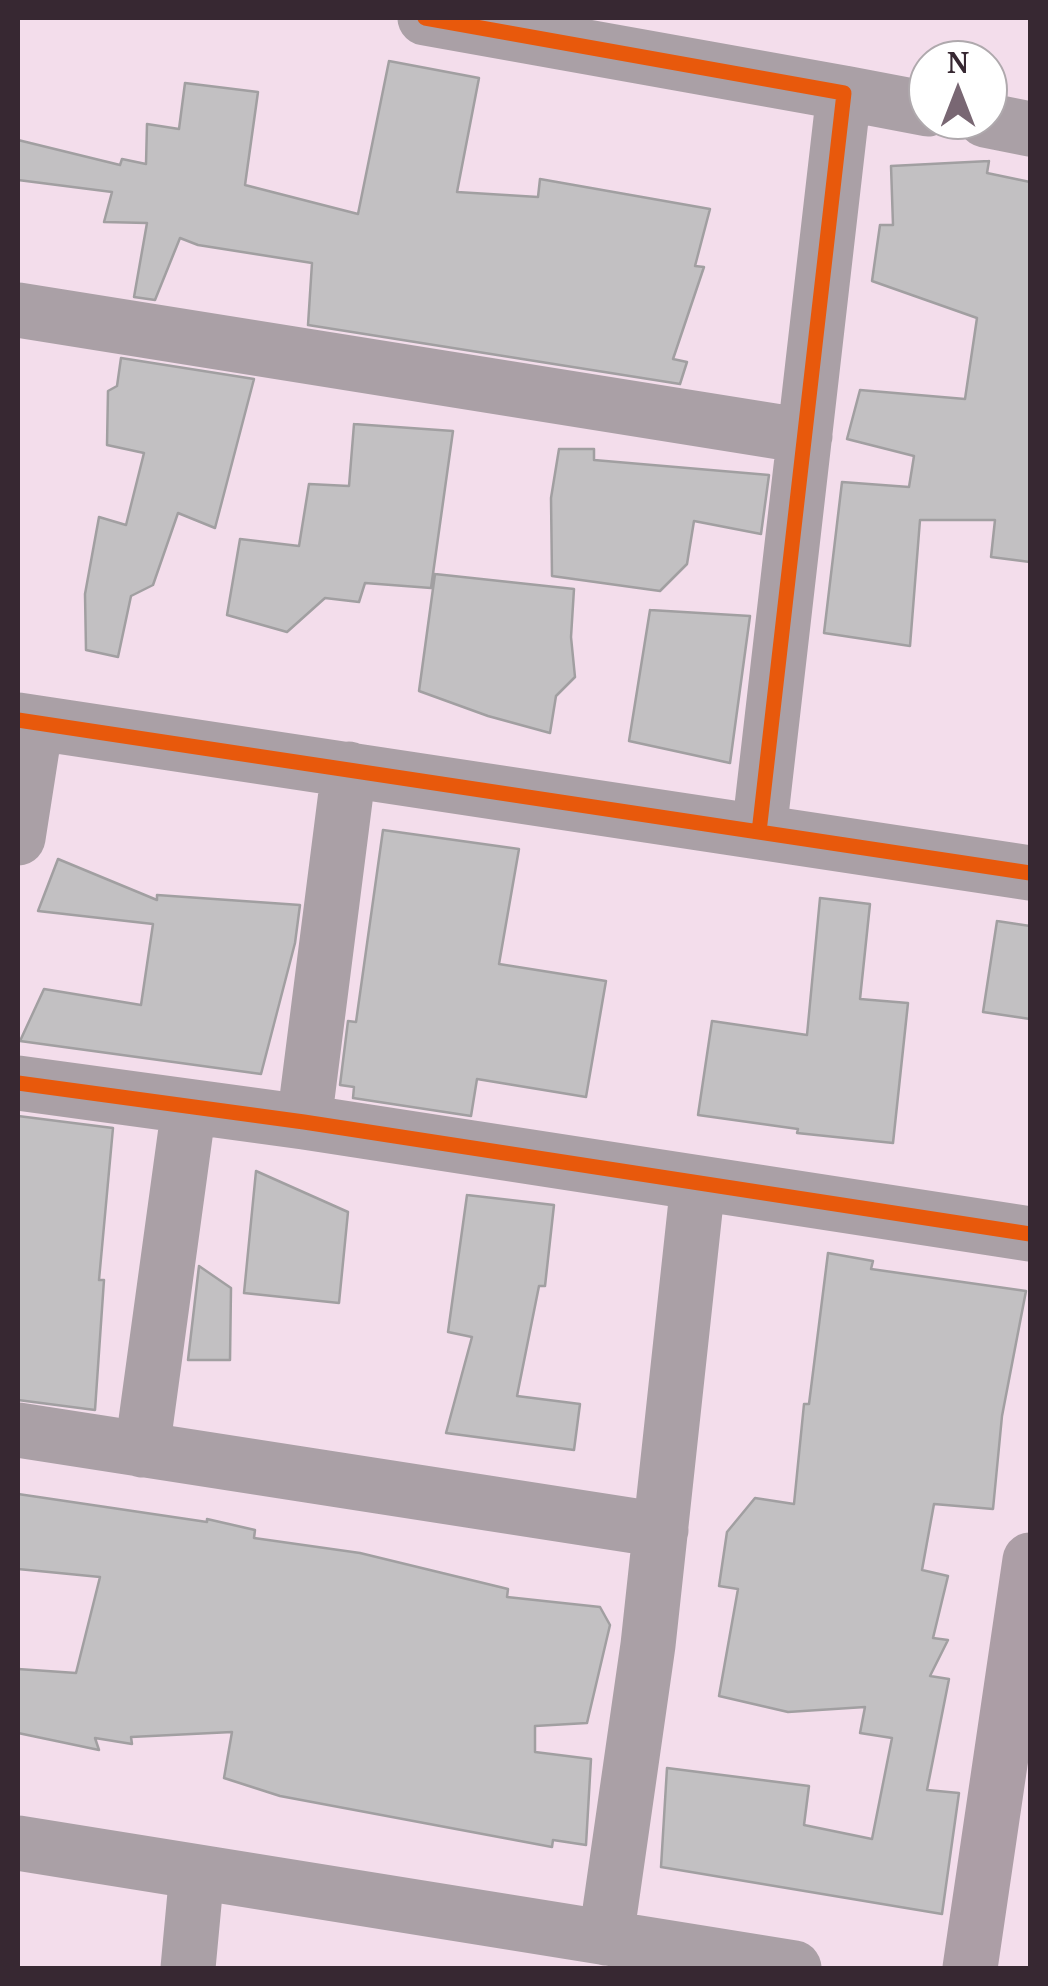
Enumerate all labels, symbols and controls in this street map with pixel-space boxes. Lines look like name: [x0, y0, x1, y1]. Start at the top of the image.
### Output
north arrow: [908, 40, 1008, 140]
text: N: [947, 43, 969, 81]

